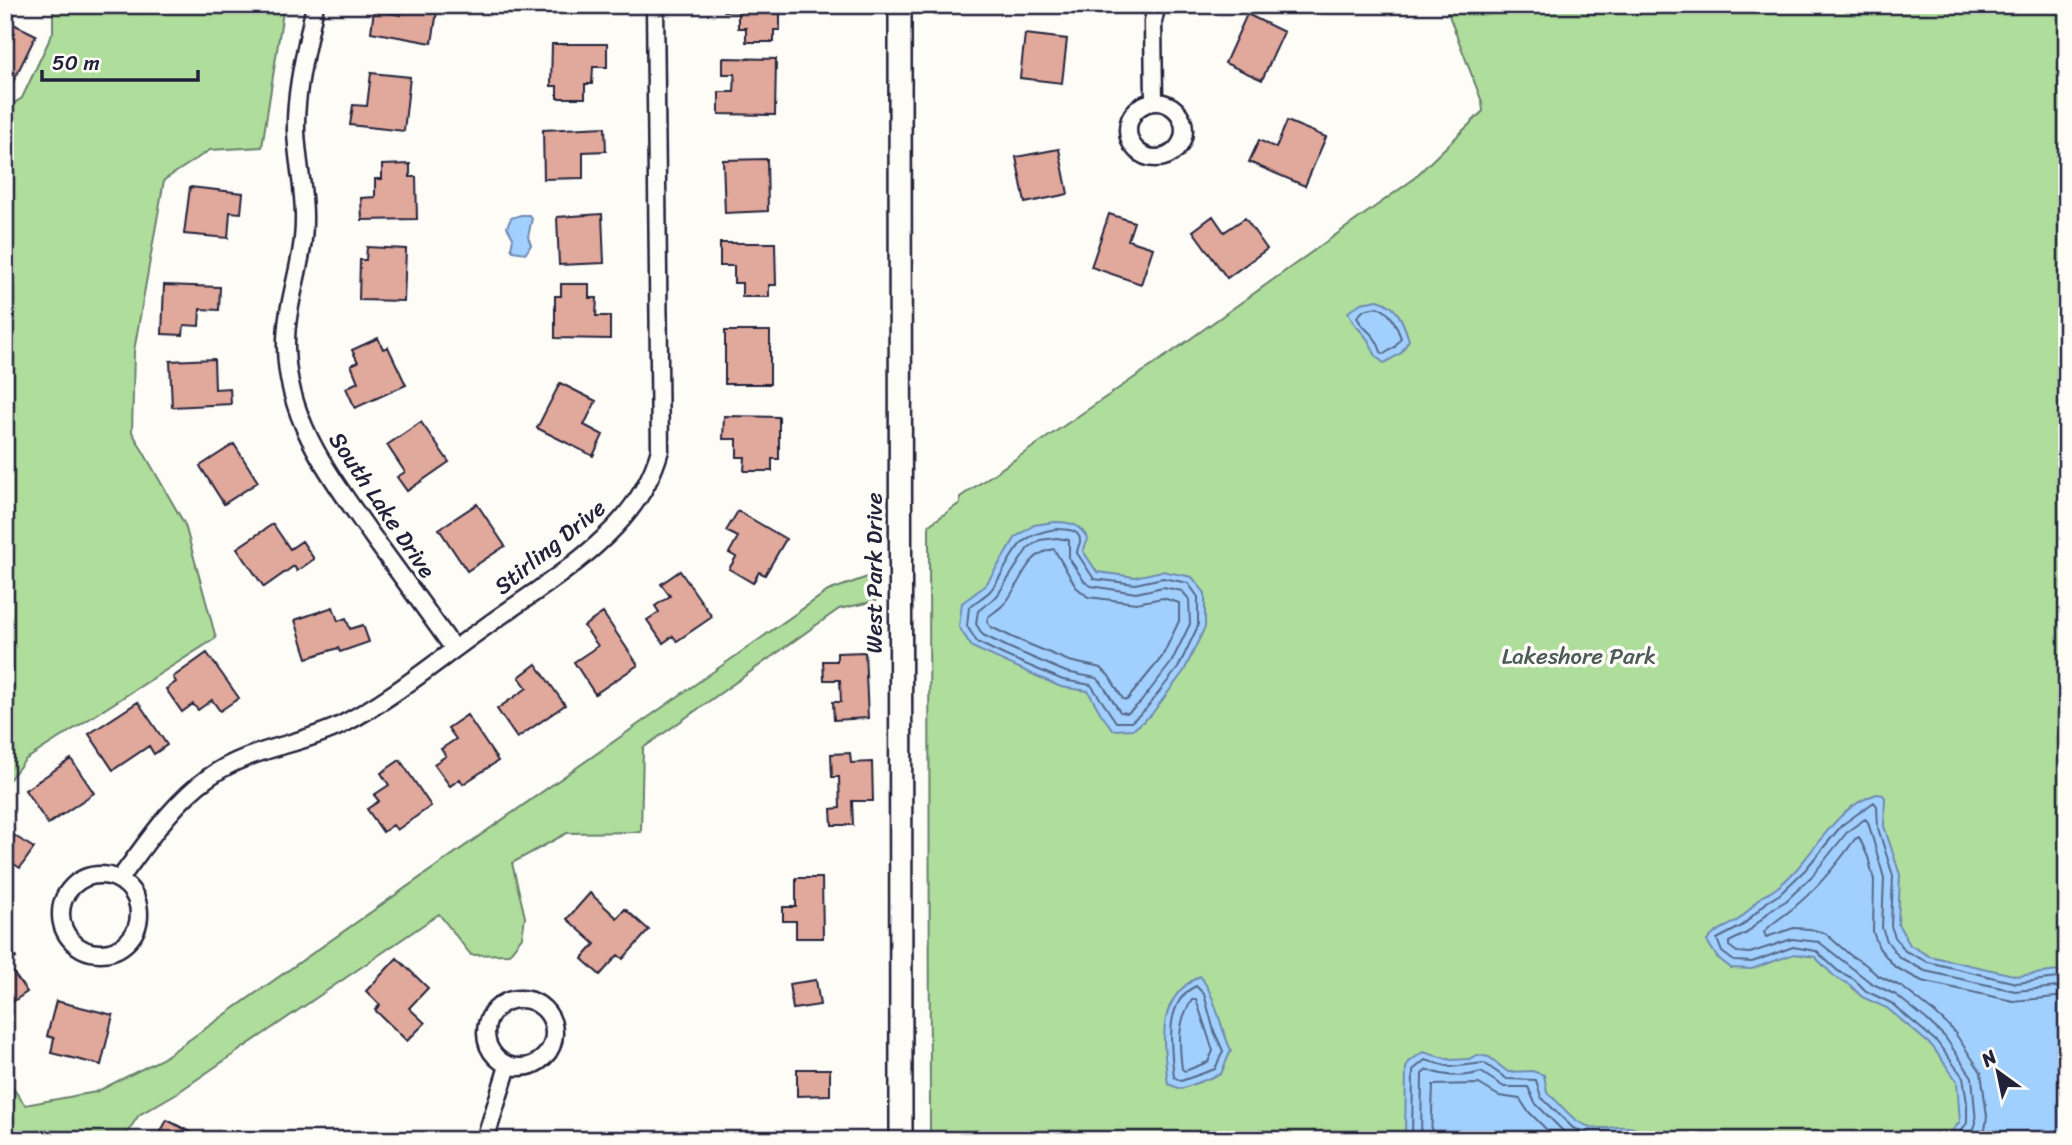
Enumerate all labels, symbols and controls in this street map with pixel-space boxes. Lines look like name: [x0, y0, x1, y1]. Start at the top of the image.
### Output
scale bar: [42, 38, 198, 82]
text: 50 m: [52, 44, 100, 82]
street label: South Lake Drive: [317, 423, 447, 587]
street label: Stirling Drive: [485, 488, 616, 605]
street label: West Park Drive: [854, 492, 895, 653]
park label: Lakeshore Park: [1502, 636, 1656, 677]
north arrow: [1964, 1036, 2034, 1106]
text: N: [1974, 1040, 2004, 1076]

